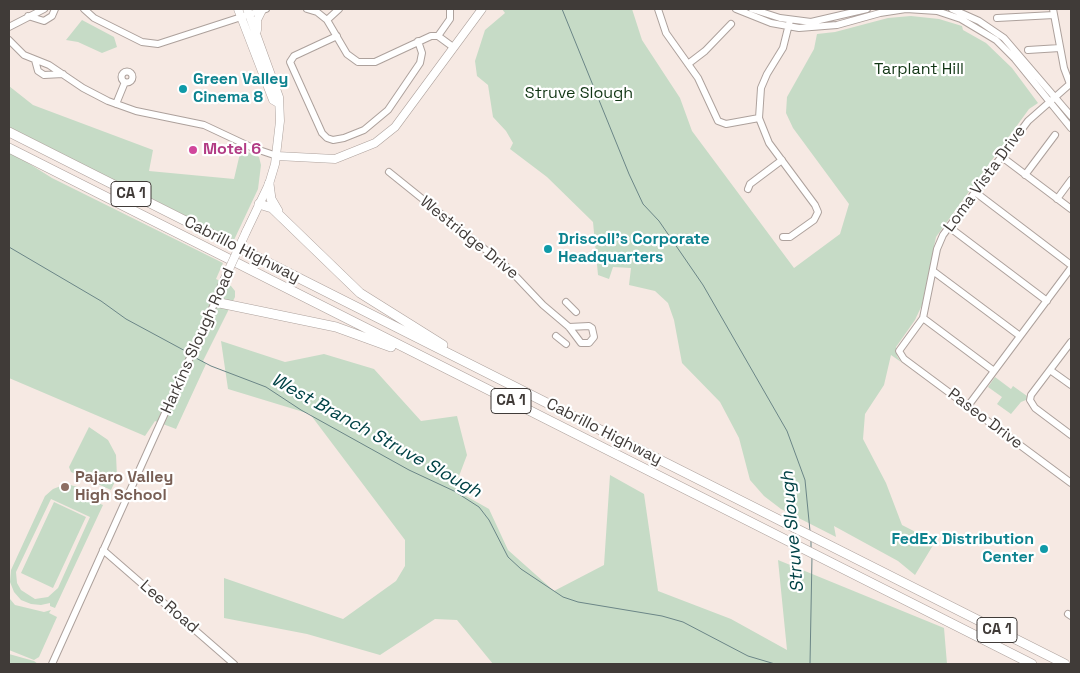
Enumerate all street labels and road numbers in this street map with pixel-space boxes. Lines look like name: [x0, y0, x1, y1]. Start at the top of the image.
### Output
street label: Loma Vista Drive: [940, 122, 1030, 236]
road number: CA 1: [111, 182, 151, 206]
street label: Westridge Drive: [416, 192, 522, 284]
street label: Cabrillo Highway: [181, 213, 303, 287]
street label: Harkins Slough Road: [157, 265, 239, 417]
street label: Paseo Drive: [944, 385, 1026, 453]
road number: CA 1: [491, 388, 531, 414]
street label: Cabrillo Highway: [543, 395, 665, 469]
street label: Lee Road: [136, 576, 202, 638]
road number: CA 1: [977, 618, 1017, 642]

